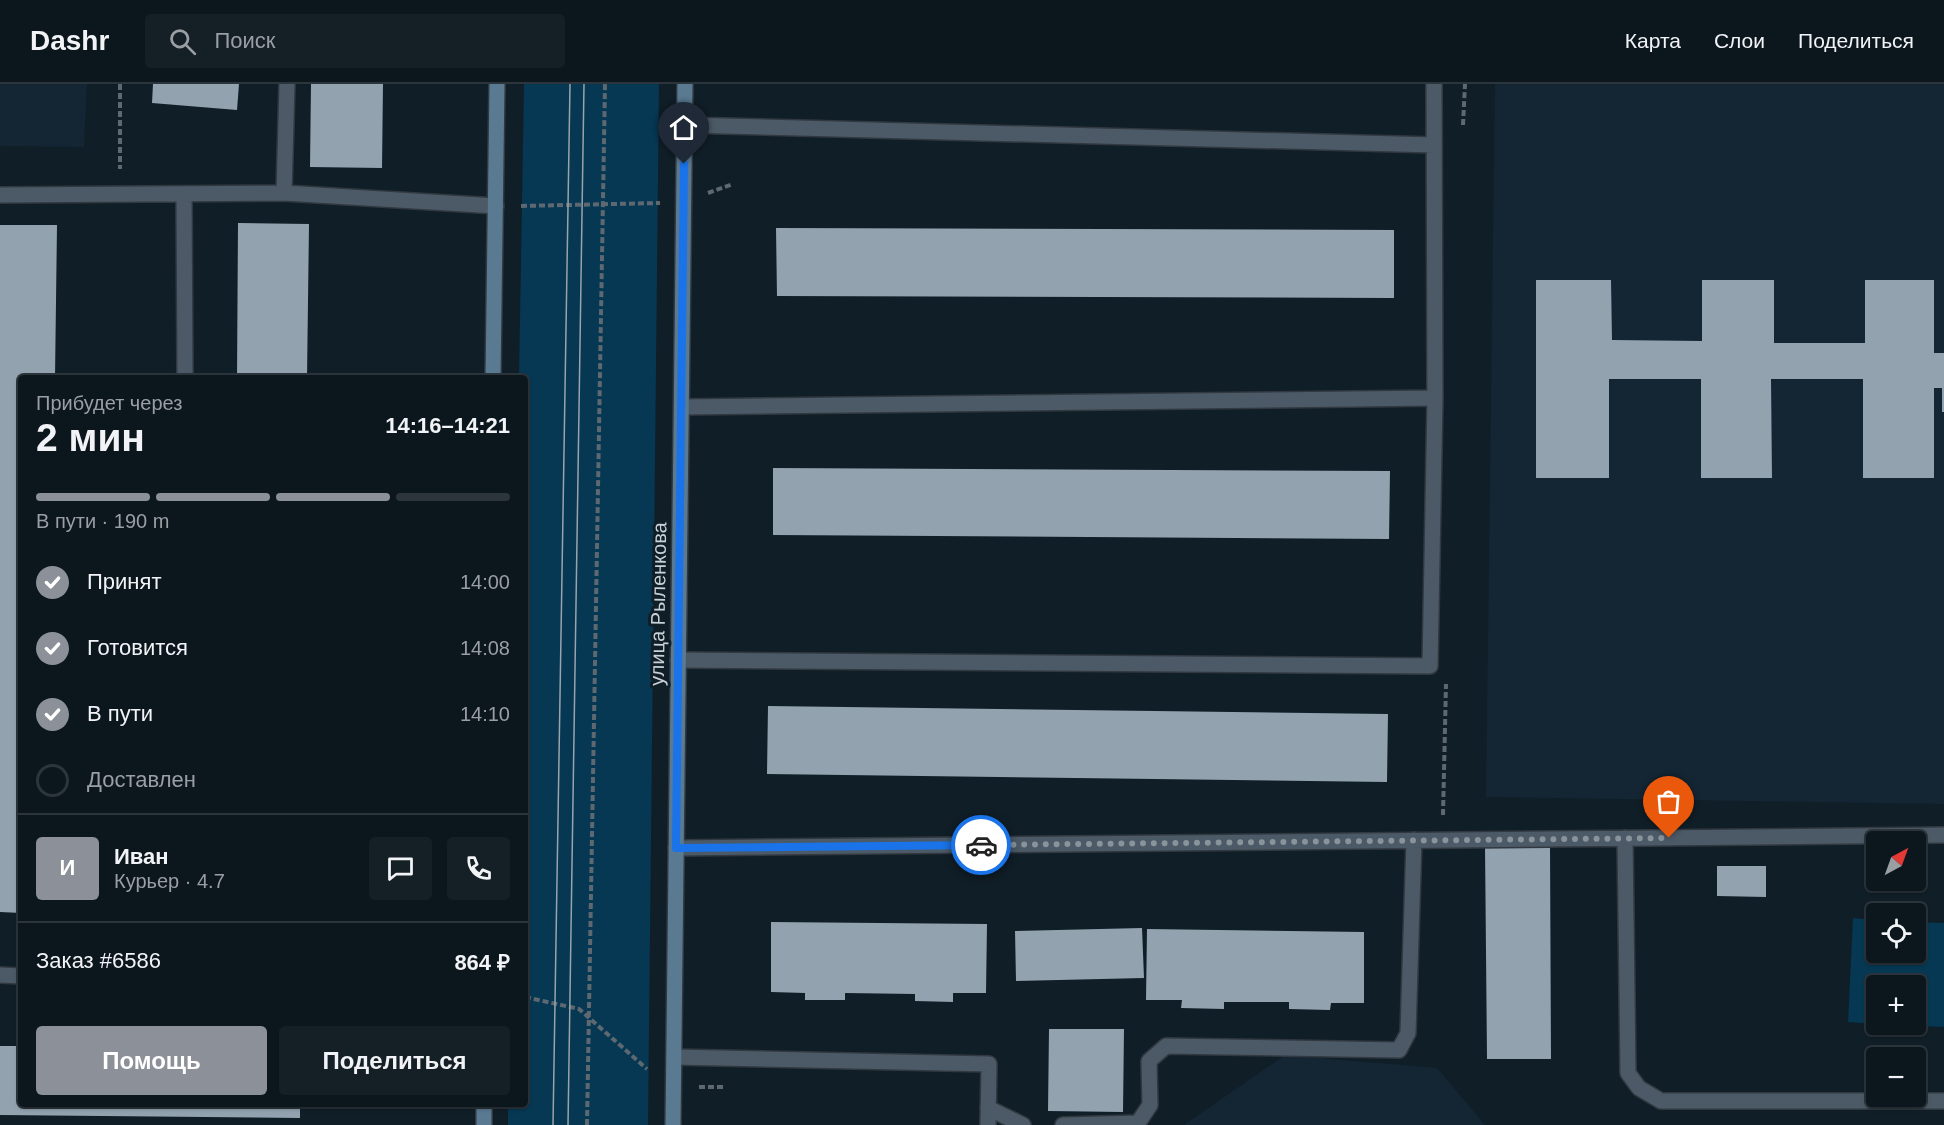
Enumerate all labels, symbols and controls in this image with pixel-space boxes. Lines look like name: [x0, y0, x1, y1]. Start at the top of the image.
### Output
search box: [145, 14, 565, 68]
text: Dashr: [30, 25, 109, 56]
icon: search: [166, 25, 199, 58]
text: Поиск: [214, 28, 275, 53]
text: Карта: [1625, 29, 1681, 52]
text: Слои: [1714, 29, 1765, 52]
text: Поделиться: [1798, 29, 1914, 52]
pin: [658, 102, 709, 164]
icon: home: [667, 111, 700, 144]
text: Прибудет через: [36, 392, 182, 414]
text: 14:16–14:21: [385, 413, 510, 438]
text: 2 мин: [36, 416, 145, 459]
text: В пути · 190 m: [36, 510, 169, 532]
street label: улица Рыленкова: [646, 521, 670, 686]
icon: check: [36, 566, 69, 599]
text: Принят: [87, 569, 161, 594]
text: 14:00: [460, 571, 510, 593]
icon: check: [36, 632, 69, 665]
text: Готовится: [87, 635, 188, 660]
text: 14:08: [460, 637, 510, 659]
icon: check: [36, 698, 69, 731]
text: В пути: [87, 701, 153, 726]
text: 14:10: [460, 703, 510, 725]
text: Доставлен: [87, 767, 196, 792]
pin: [1643, 776, 1694, 838]
icon: bag: [1652, 785, 1685, 818]
courier: [951, 815, 1011, 875]
icon: car: [965, 829, 998, 862]
north arrow: [1866, 831, 1926, 891]
map controls: [1866, 831, 1926, 1107]
button: chat: [369, 837, 432, 900]
button: phone: [447, 837, 510, 900]
text: Иван: [114, 844, 169, 869]
text: И: [60, 855, 75, 880]
text: Курьер · 4.7: [114, 870, 225, 892]
button: locate: [1866, 903, 1926, 963]
text: Заказ #6586: [36, 948, 161, 973]
text: 864 ₽: [454, 950, 510, 975]
button: +: [1866, 975, 1926, 1035]
button: Помощь: [36, 1026, 267, 1095]
button: Поделиться: [279, 1026, 510, 1095]
button: −: [1866, 1047, 1926, 1107]

